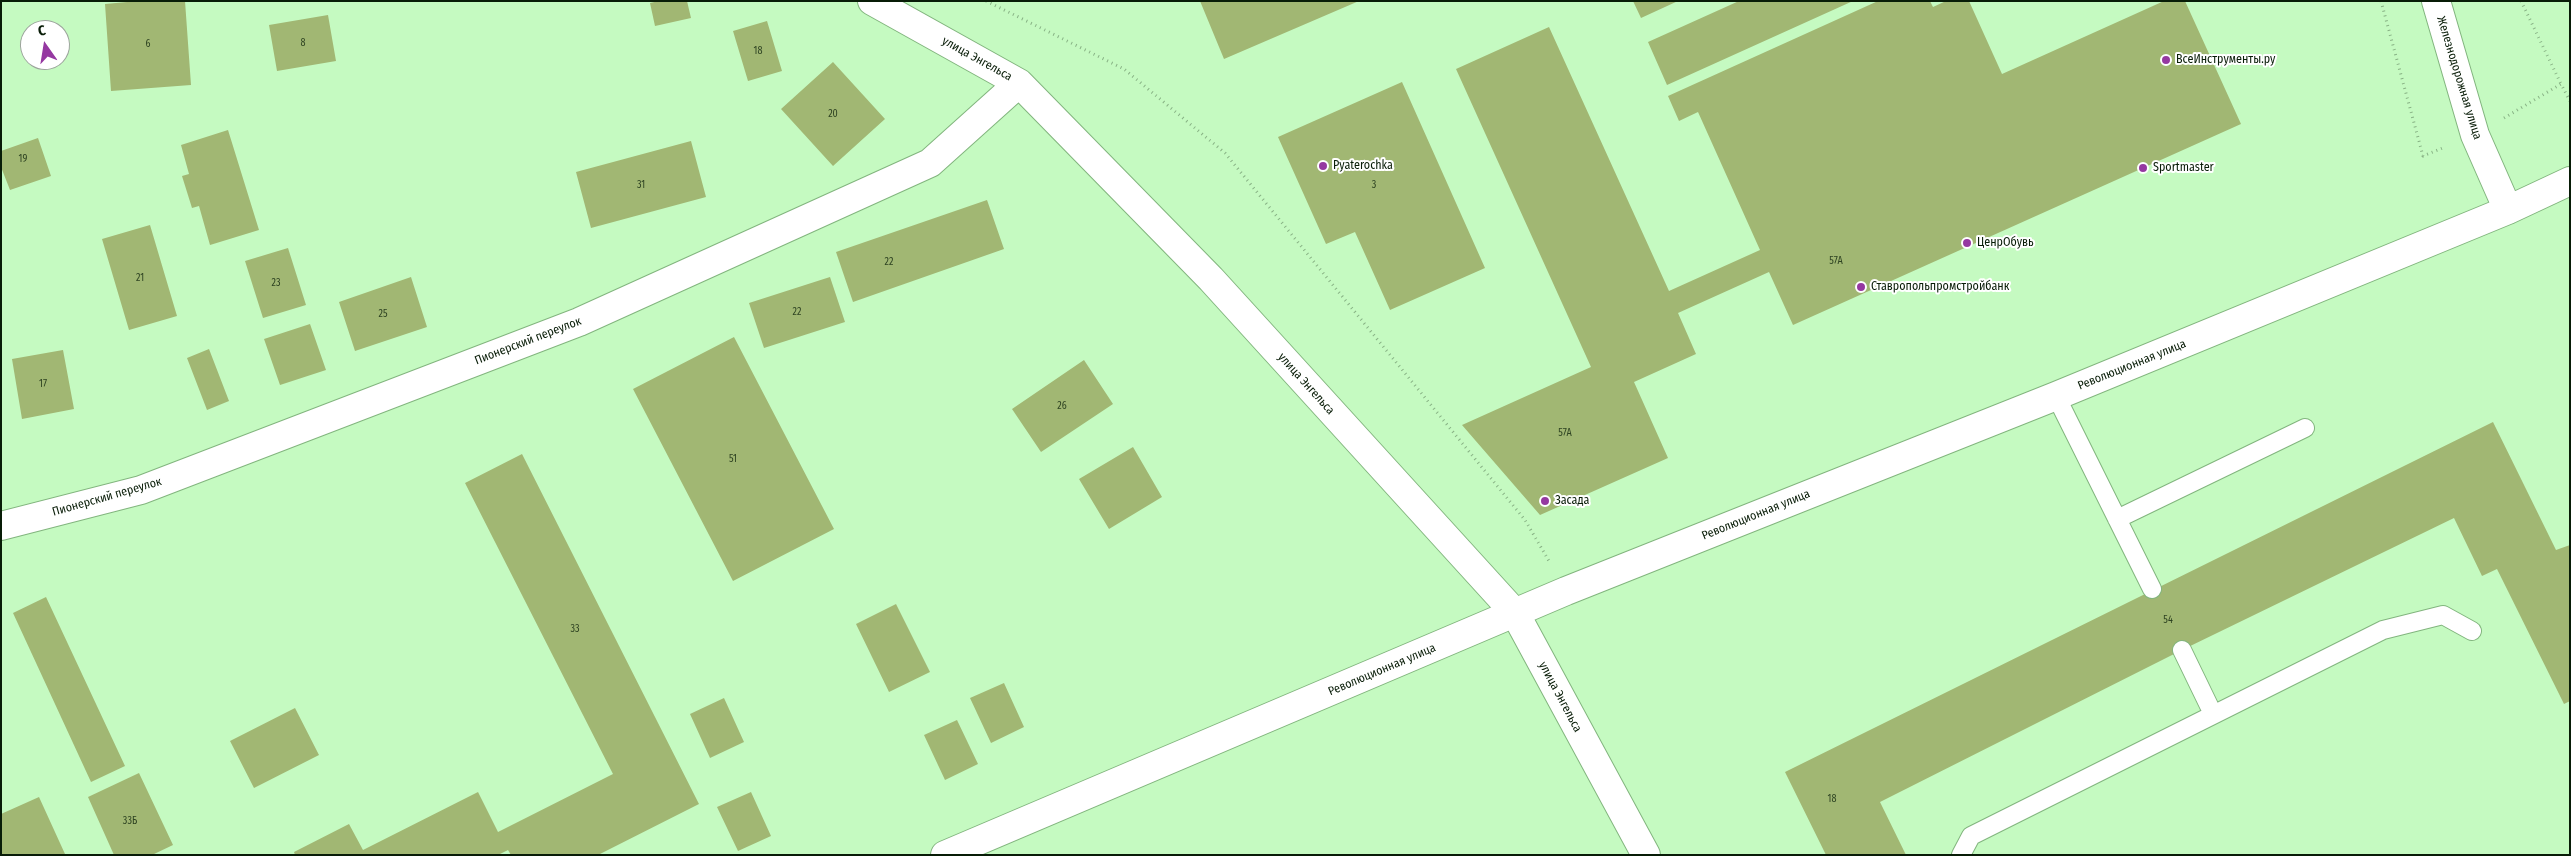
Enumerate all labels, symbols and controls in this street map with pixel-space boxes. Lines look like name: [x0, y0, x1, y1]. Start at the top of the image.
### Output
street label: Железнодорожная улица: [2433, 15, 2485, 141]
north arrow: [20, 20, 70, 70]
text: С: [36, 22, 47, 40]
street label: улица Энгельса: [939, 34, 1015, 84]
house number: 8: [301, 37, 305, 49]
house number: 6: [146, 38, 150, 50]
house number: 18: [754, 45, 762, 57]
place label: ВсеИнструменты.ру: [2176, 53, 2275, 67]
marker: ВсеИнструменты.ру: [2160, 54, 2172, 66]
house number: 20: [828, 108, 838, 120]
house number: 19: [19, 153, 27, 165]
place label: Pyaterochka: [1333, 159, 1393, 173]
marker: Pyaterochka: [1317, 160, 1329, 172]
place label: Sportmaster: [2153, 161, 2214, 175]
marker: Sportmaster: [2137, 162, 2149, 174]
house number: 31: [637, 179, 645, 191]
house number: 3: [1372, 179, 1376, 191]
place label: ЦенрОбувь: [1977, 236, 2034, 250]
marker: ЦенрОбувь: [1961, 237, 1973, 249]
house number: 57А: [1829, 255, 1843, 267]
house number: 22: [885, 256, 893, 268]
house number: 21: [136, 272, 144, 284]
house number: 23: [272, 277, 280, 289]
place label: Ставропольпромстройбанк: [1871, 280, 2009, 294]
marker: Ставропольпромстройбанк: [1855, 281, 1867, 293]
house number: 22: [793, 306, 801, 318]
house number: 25: [379, 308, 387, 320]
street label: Пионерский переулок: [473, 314, 583, 368]
street label: Революционная улица: [2076, 337, 2188, 393]
street label: улица Энгельса: [1275, 350, 1337, 418]
house number: 17: [39, 378, 47, 390]
house number: 26: [1057, 400, 1067, 412]
house number: 57А: [1558, 427, 1572, 439]
house number: 51: [729, 453, 737, 465]
street label: Пионерский переулок: [51, 474, 163, 520]
street label: Революционная улица: [1700, 487, 1812, 543]
place label: Засада: [1555, 494, 1589, 508]
marker: Засада: [1539, 495, 1551, 507]
house number: 54: [2163, 614, 2173, 626]
house number: 33: [570, 623, 580, 635]
street label: Революционная улица: [1326, 641, 1438, 699]
street label: улица Энгельса: [1535, 659, 1585, 735]
house number: 18: [1828, 793, 1836, 805]
house number: 33Б: [123, 815, 137, 827]

